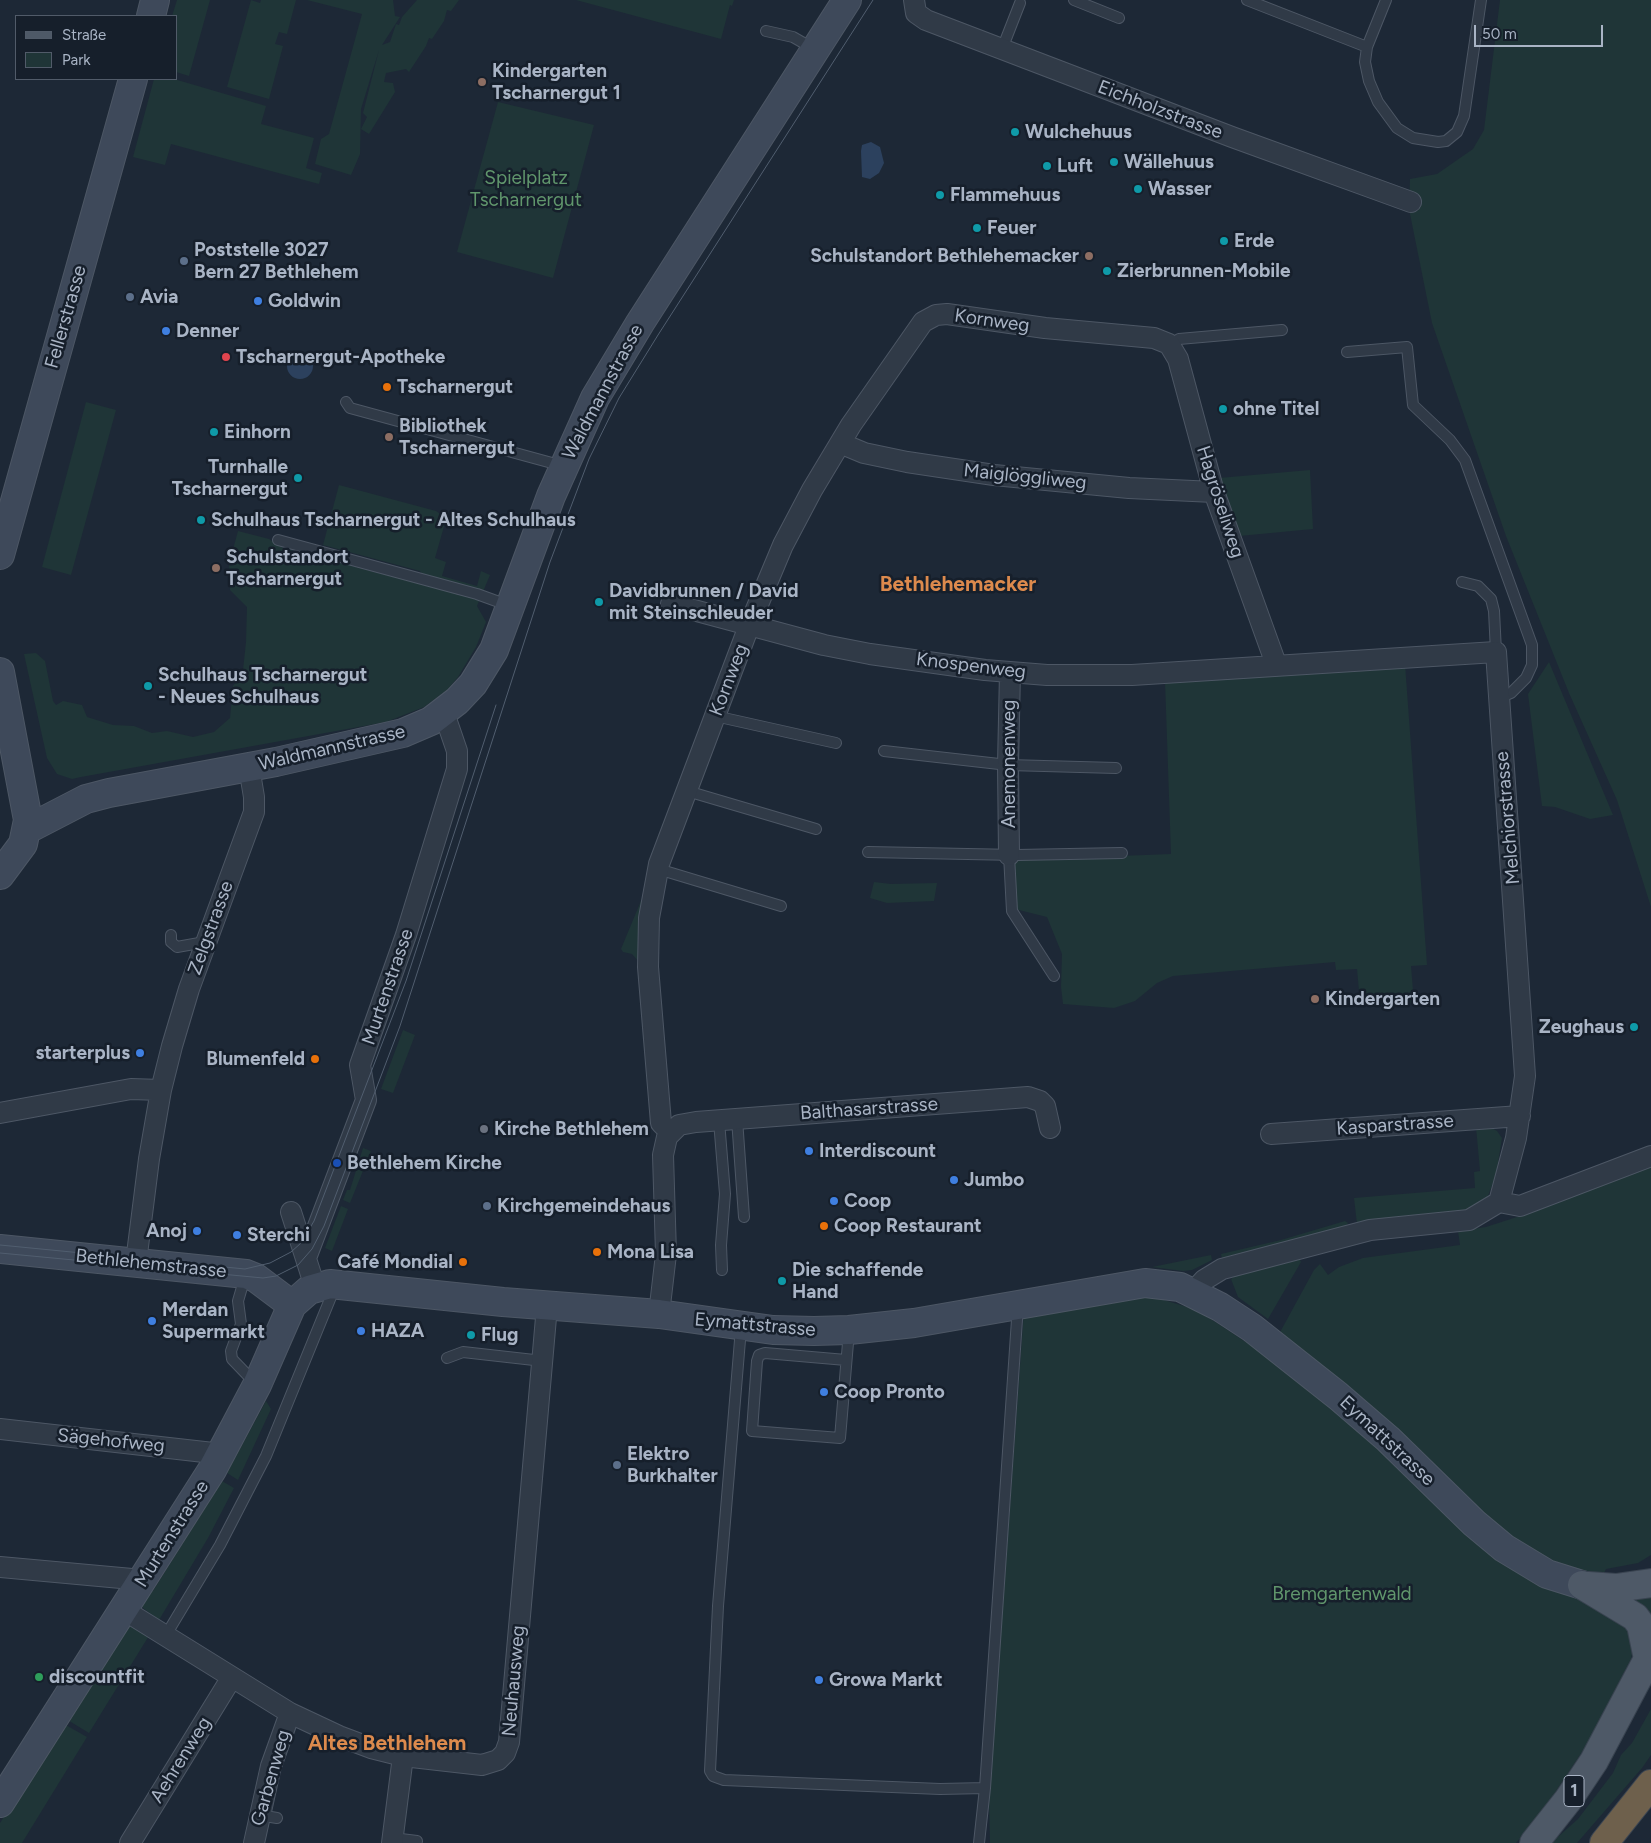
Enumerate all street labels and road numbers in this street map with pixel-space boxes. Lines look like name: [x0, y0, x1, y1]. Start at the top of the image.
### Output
street label: Eichholzstrasse: [1094, 76, 1226, 144]
street label: Fellerstrasse: [40, 263, 92, 371]
street label: Kornweg: [953, 304, 1031, 338]
street label: Waldmannstrasse: [558, 321, 648, 463]
street label: Hagröseliweg: [1191, 443, 1249, 561]
street label: Maiglöggliweg: [962, 459, 1088, 495]
street label: Kornweg: [705, 641, 753, 719]
street label: Knospenweg: [915, 648, 1027, 684]
street label: Anemonenweg: [998, 700, 1020, 828]
street label: Waldmannstrasse: [256, 720, 408, 776]
street label: Melchiorstrasse: [1491, 750, 1525, 886]
street label: Zelgstrasse: [184, 878, 238, 978]
street label: Murtenstrasse: [357, 926, 419, 1048]
street label: Balthasarstrasse: [799, 1093, 939, 1125]
street label: Kasparstrasse: [1336, 1110, 1454, 1140]
street label: Bethlehemstrasse: [74, 1245, 228, 1283]
street label: Eymattstrasse: [693, 1308, 817, 1342]
street label: Eymattstrasse: [1335, 1391, 1439, 1491]
street label: Sägehofweg: [56, 1424, 166, 1458]
street label: Murtenstrasse: [130, 1476, 214, 1592]
street label: Neuhausweg: [498, 1624, 530, 1738]
street label: Aehrenweg: [146, 1713, 216, 1807]
street label: Garbenweg: [246, 1727, 296, 1829]
road number: 1: [1564, 1775, 1584, 1806]

